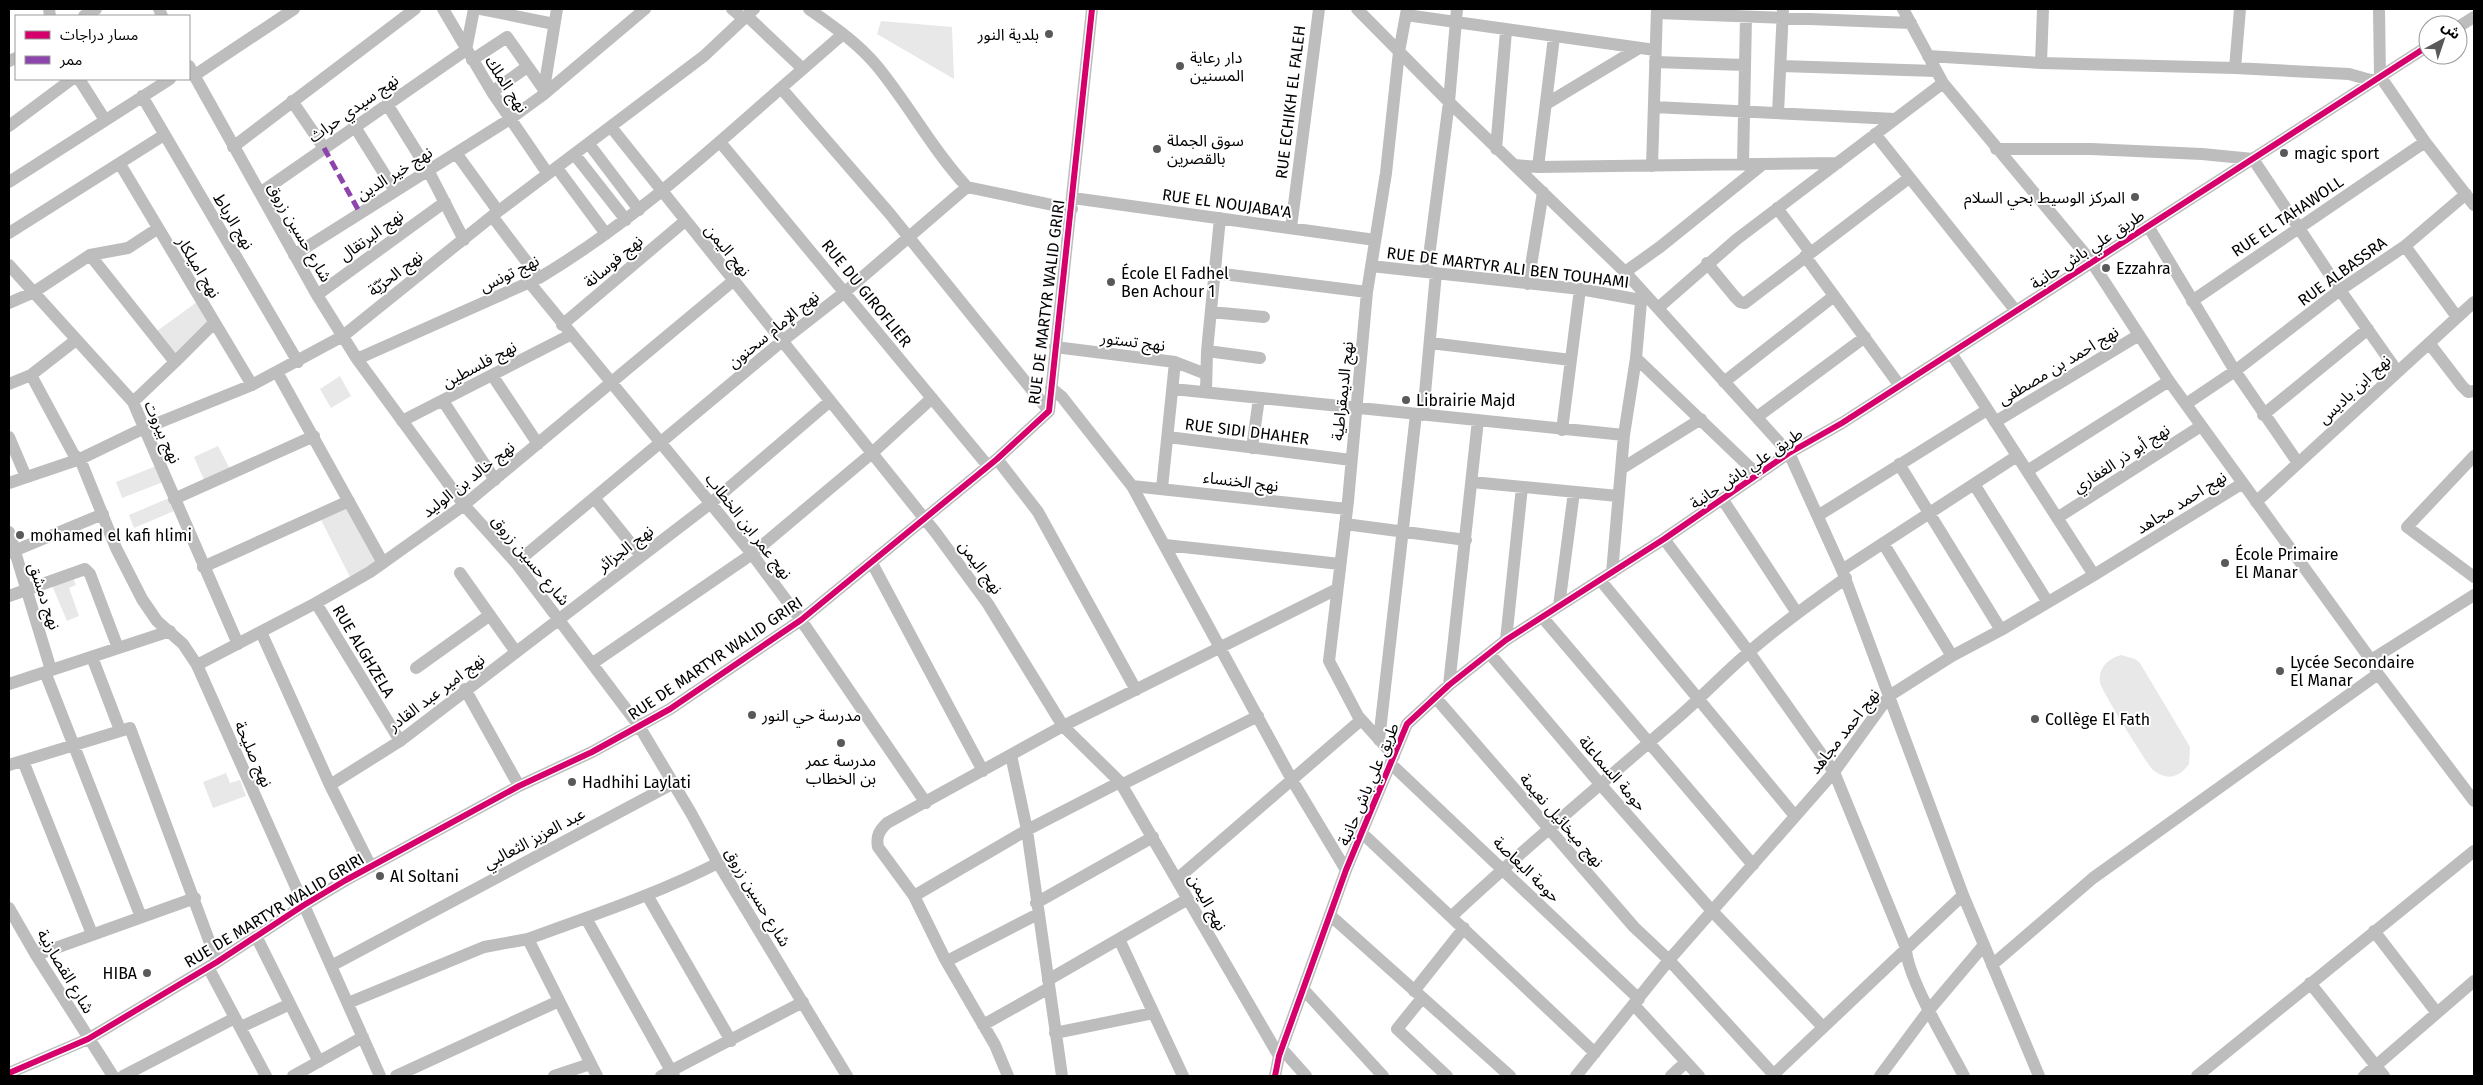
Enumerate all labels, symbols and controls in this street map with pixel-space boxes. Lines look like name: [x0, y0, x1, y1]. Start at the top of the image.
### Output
legend: [15, 15, 190, 80]
north arrow: [2418, 15, 2468, 65]
text: ش: [2438, 18, 2464, 43]
street label: RUE ECHIKH EL FALEH: [1272, 24, 1309, 180]
place label: بلدية النور: [977, 25, 1039, 44]
text: مسار دراجات: [60, 26, 138, 44]
marker: بلدية النور: [1043, 28, 1055, 40]
place label: دار رعاية المسنين: [1190, 48, 1244, 85]
text: ممر: [59, 51, 83, 69]
street label: نهج الملك: [479, 52, 532, 118]
marker: دار رعاية المسنين: [1174, 60, 1186, 72]
street label: نهج سيدي حراث: [305, 70, 404, 149]
place label: سوق الجملة بالقصرين: [1167, 131, 1244, 168]
street label: نهج خير الدين: [353, 143, 437, 207]
marker: سوق الجملة بالقصرين: [1151, 143, 1163, 155]
place label: magic sport: [2294, 144, 2379, 163]
marker: magic sport: [2278, 147, 2290, 159]
street label: RUE EL TAHAWOLL: [2228, 172, 2347, 261]
street label: شارع حسين زروق: [261, 179, 336, 287]
street label: RUE EL NOUJABA'A: [1161, 185, 1294, 222]
place label: المركز الوسيط بحي السلام: [1964, 188, 2125, 210]
street label: نهج الرباط: [207, 190, 258, 254]
marker: المركز الوسيط بحي السلام: [2129, 191, 2141, 203]
street label: RUE DE MARTYR WALID GRIRI: [1024, 198, 1069, 406]
street label: طريق علي باش حانبة: [2027, 205, 2149, 296]
street label: نهج البرتقال: [335, 206, 409, 268]
street label: نهج اليمن: [698, 220, 754, 282]
street label: نهج فوسانة: [580, 231, 649, 294]
street label: نهج اميلكار: [170, 232, 224, 303]
street label: RUE ALBASSRA: [2294, 232, 2391, 310]
street label: RUE DU GIROFLIER: [818, 236, 916, 351]
street label: RUE DE MARTYR ALI BEN TOUHAMI: [1386, 243, 1630, 292]
street label: نهج الحرّيّة: [364, 247, 428, 303]
street label: نهج تونس: [476, 251, 543, 299]
place label: Ezzahra: [2116, 259, 2171, 278]
marker: Ezzahra: [2100, 262, 2112, 274]
place label: École El Fadhel Ben Achour 1: [1121, 263, 1229, 301]
marker: École El Fadhel Ben Achour 1: [1105, 276, 1117, 288]
street label: نهج الإمام سحنون: [724, 287, 825, 374]
street label: نهج احمد بن مصطفى: [1995, 322, 2123, 411]
street label: نهج تستور: [1098, 328, 1166, 358]
street label: نهج فلسطين: [439, 337, 521, 395]
street label: نهج الديمقراطية: [1328, 340, 1360, 442]
street label: نهج ابن باديس: [2314, 351, 2397, 430]
place label: Librairie Majd: [1416, 391, 1516, 410]
marker: Librairie Majd: [1400, 394, 1412, 406]
street label: نهج بيروت: [138, 398, 185, 468]
street label: RUE SIDI DHAHER: [1184, 414, 1311, 449]
street label: نهج أبو ذر الغفاري: [2069, 420, 2175, 499]
street label: طريق علي باش حانبة: [1686, 424, 1808, 515]
street label: نهج خالد بن الوليد: [418, 437, 520, 524]
street label: نهج الخنساء: [1202, 467, 1280, 499]
street label: نهج احمد مجاهد: [2132, 467, 2232, 540]
street label: نهج عمر ابن الخطاب: [699, 470, 796, 585]
street label: شارع حسين زروق: [485, 511, 574, 611]
street label: نهج الجزائر: [593, 521, 659, 579]
place label: mohamed el kafi hlimi: [30, 526, 192, 545]
marker: mohamed el kafi hlimi: [14, 529, 26, 541]
street label: نهج اليمن: [952, 537, 1006, 600]
place label: École Primaire El Manar: [2235, 544, 2339, 582]
marker: École Primaire El Manar: [2219, 557, 2231, 569]
street label: نهج دمشق: [22, 560, 64, 633]
street label: RUE DE MARTYR WALID GRIRI: [624, 593, 806, 724]
street label: RUE ALGHZELA: [329, 602, 399, 702]
street label: نهج امير عبد القادر: [383, 650, 490, 738]
place label: Lycée Secondaire El Manar: [2290, 653, 2414, 690]
marker: Lycée Secondaire El Manar: [2274, 665, 2286, 677]
street label: نهج احمد مجاهد: [1805, 685, 1886, 780]
place label: مدرسة حي النور: [761, 706, 861, 728]
marker: مدرسة حي النور: [746, 709, 758, 721]
place label: Collège El Fath: [2045, 710, 2150, 729]
marker: Collège El Fath: [2029, 713, 2041, 725]
street label: نهج صليحة: [228, 718, 277, 791]
street label: طريق علي باش حانبة: [1334, 720, 1405, 850]
street label: حومة السماعلة: [1575, 732, 1650, 815]
marker: مدرسة عمر بن الخطاب: [835, 737, 847, 749]
place label: مدرسة عمر بن الخطاب: [805, 751, 876, 788]
street label: نهج ميخائيل نعيمة: [1513, 770, 1608, 873]
place label: Hadhihi Laylati: [582, 773, 691, 792]
marker: Hadhihi Laylati: [566, 776, 578, 788]
street label: عبد العزيز الثعالبي: [480, 804, 589, 876]
street label: حومة البعاصة: [1489, 833, 1564, 906]
street label: شارع حسين زروق: [718, 845, 794, 952]
street label: RUE DE MARTYR WALID GRIRI: [181, 849, 368, 972]
place label: Al Soltani: [390, 867, 459, 886]
marker: Al Soltani: [374, 870, 386, 882]
street label: نهج اليمن: [1182, 871, 1231, 935]
street label: شارع القصارنية: [30, 926, 98, 1018]
place label: HIBA: [103, 964, 138, 983]
marker: HIBA: [141, 967, 153, 979]

